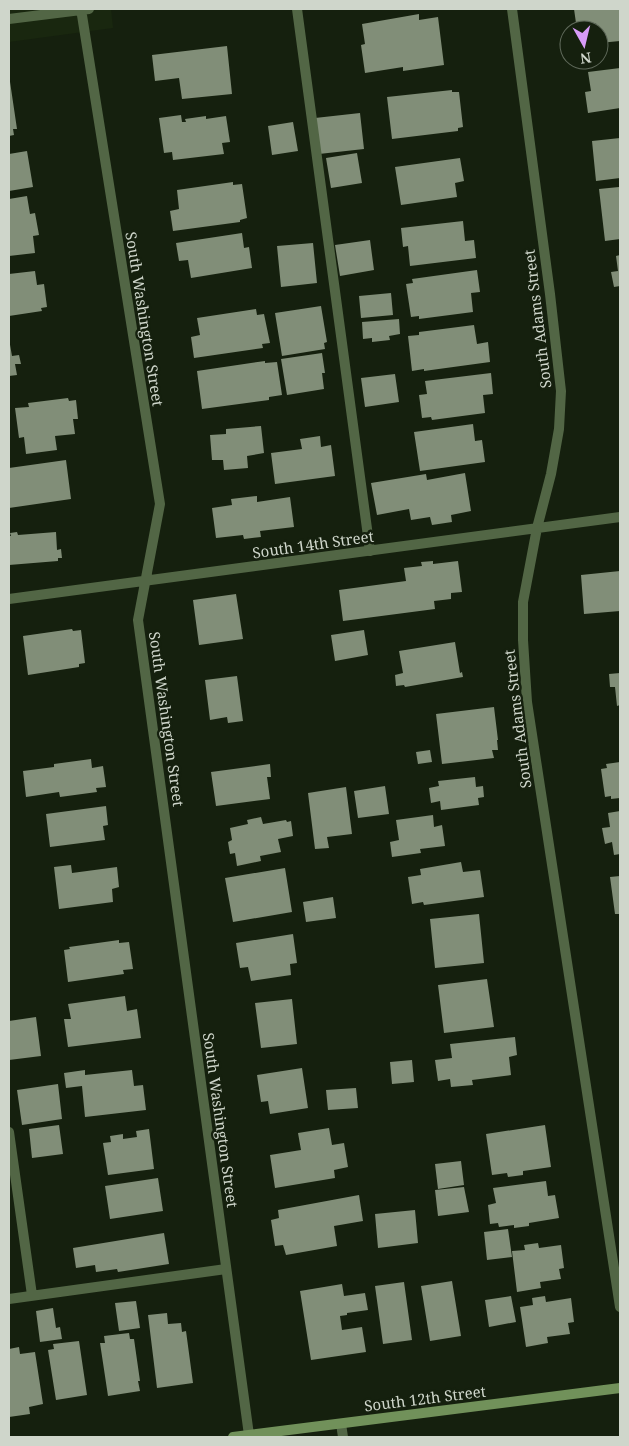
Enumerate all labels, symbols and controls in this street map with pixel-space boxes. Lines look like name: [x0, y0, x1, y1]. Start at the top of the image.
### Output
north arrow: [559, 20, 609, 70]
text: N: [579, 48, 593, 69]
street label: South Washington Street: [121, 230, 169, 408]
street label: South Adams Street: [519, 248, 555, 390]
street label: South 14th Street: [251, 526, 375, 562]
street label: South Washington Street: [145, 630, 189, 808]
street label: South Adams Street: [499, 648, 535, 790]
street label: South Washington Street: [199, 1031, 243, 1209]
street label: South 12th Street: [363, 1381, 487, 1415]

